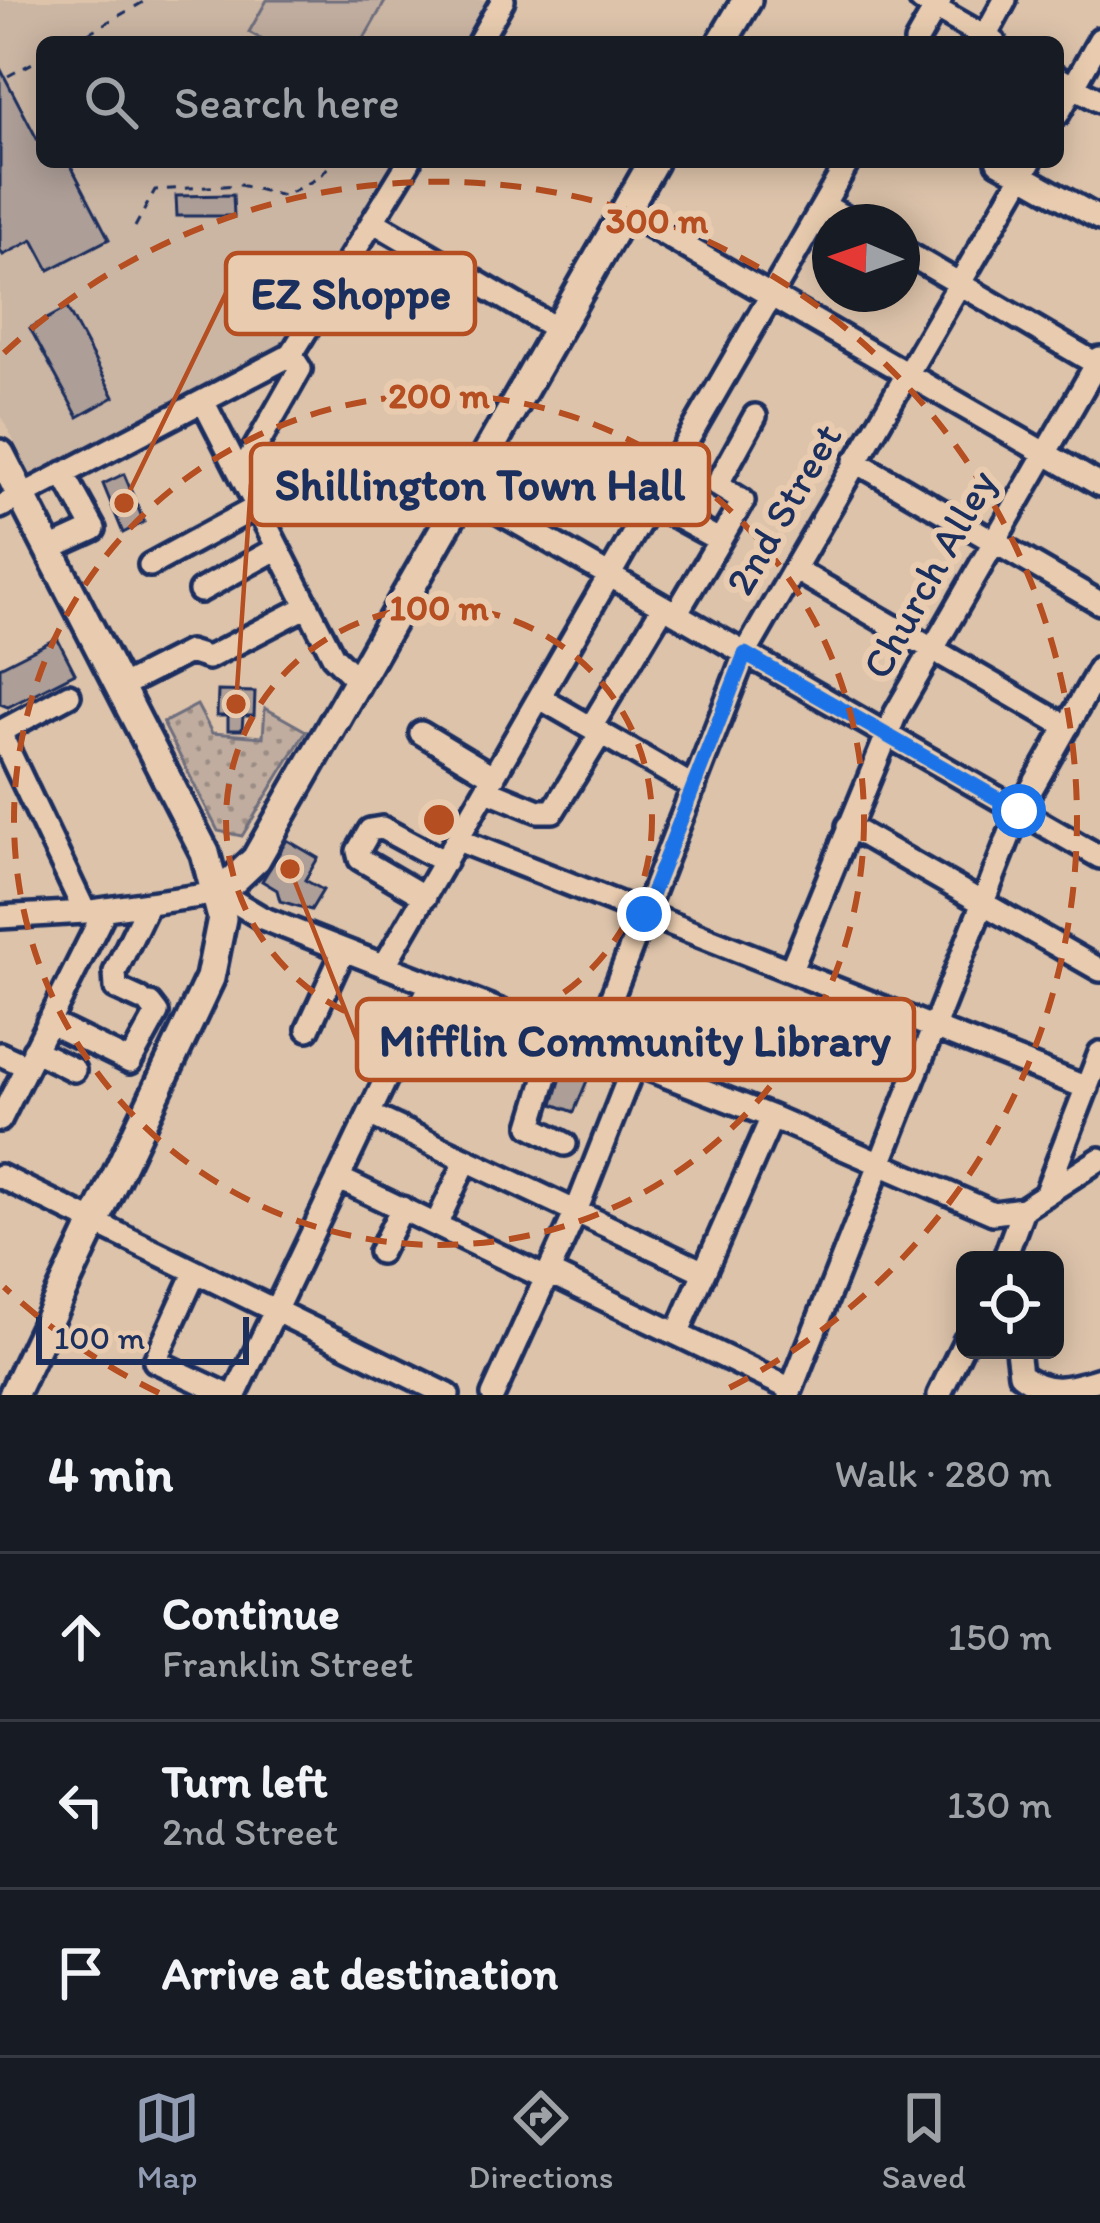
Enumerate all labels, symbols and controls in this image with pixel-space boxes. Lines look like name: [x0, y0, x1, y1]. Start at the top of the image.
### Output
search box: [36, 36, 1064, 168]
icon: search: [78, 69, 144, 135]
text: Search here: [174, 75, 400, 129]
text: 300 m: [606, 199, 709, 242]
north arrow: [812, 204, 920, 312]
callout: EZ Shoppe: [226, 253, 475, 334]
text: EZ Shoppe: [251, 266, 451, 320]
text: 200 m: [388, 374, 491, 417]
street label: 2nd Street: [714, 414, 852, 604]
callout: Shillington Town Hall: [251, 444, 709, 525]
text: Shillington Town Hall: [275, 457, 686, 511]
street label: Church Alley: [851, 460, 1007, 687]
text: 100 m: [389, 586, 489, 629]
route start: [992, 784, 1046, 838]
centre of rings: [418, 799, 460, 841]
route end: [617, 887, 671, 941]
callout: Mifflin Community Library: [357, 999, 914, 1080]
text: Mifflin Community Library: [379, 1013, 892, 1067]
map controls: [956, 1251, 1064, 1359]
button: locate: [956, 1251, 1064, 1359]
scale bar: [36, 1311, 249, 1364]
text: 100 m: [54, 1318, 145, 1357]
text: 4 min: [48, 1443, 173, 1504]
text: Walk · 280 m: [834, 1450, 1052, 1497]
text: Continue: [162, 1586, 340, 1640]
icon: ahead: [48, 1604, 114, 1670]
text: 150 m: [948, 1613, 1052, 1660]
text: Franklin Street: [162, 1640, 413, 1687]
text: Turn left: [162, 1754, 328, 1808]
icon: left: [48, 1772, 114, 1838]
text: 130 m: [947, 1781, 1052, 1828]
text: 2nd Street: [162, 1808, 338, 1855]
icon: arrive: [48, 1940, 114, 2006]
text: Arrive at destination: [162, 1946, 558, 2000]
tab: Map: [134, 2085, 200, 2196]
tab: Directions: [468, 2085, 613, 2196]
tab: Saved: [882, 2085, 966, 2196]

